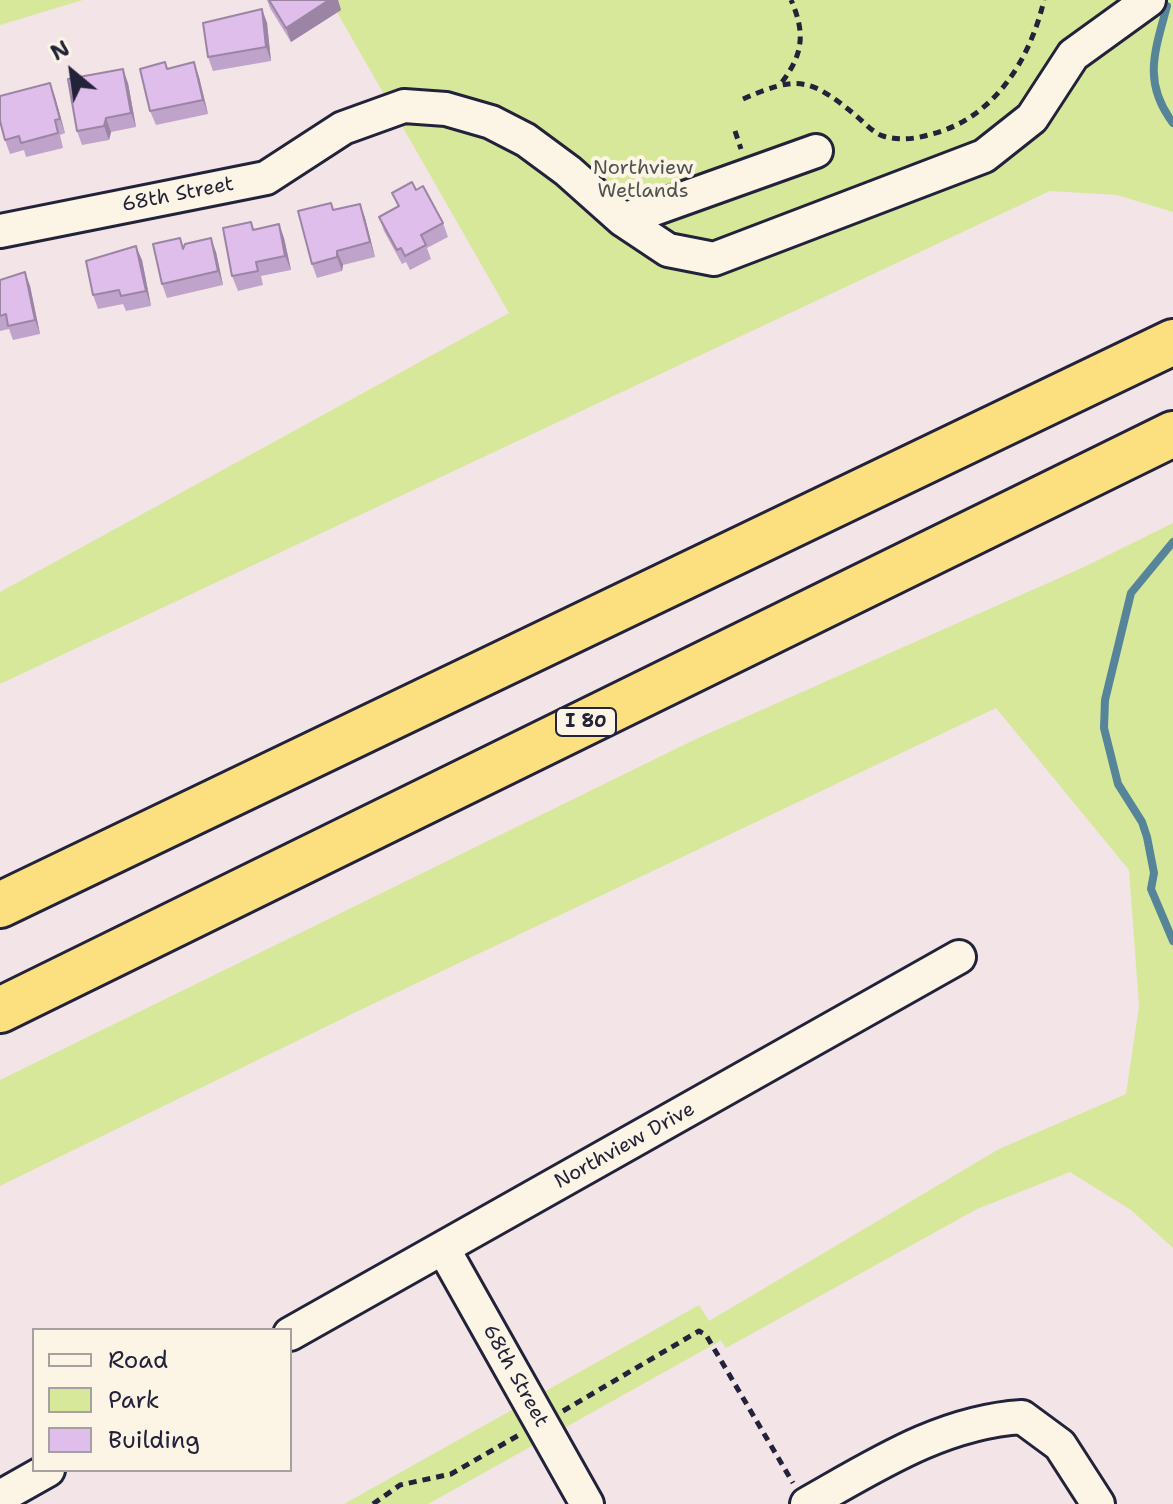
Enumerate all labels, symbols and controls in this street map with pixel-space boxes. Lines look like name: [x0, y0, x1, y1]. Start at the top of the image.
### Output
north arrow: [32, 32, 112, 112]
text: N: [45, 34, 75, 67]
park label: Northview Wetlands: [593, 157, 693, 204]
street label: 68th Street: [120, 172, 236, 218]
road number: I 80: [556, 708, 616, 736]
street label: Northview Drive: [551, 1098, 699, 1194]
street label: 68th Street: [477, 1321, 553, 1431]
legend: [32, 1328, 292, 1472]
text: Road: [108, 1344, 168, 1376]
text: Park: [108, 1384, 160, 1416]
text: Building: [108, 1424, 200, 1456]

